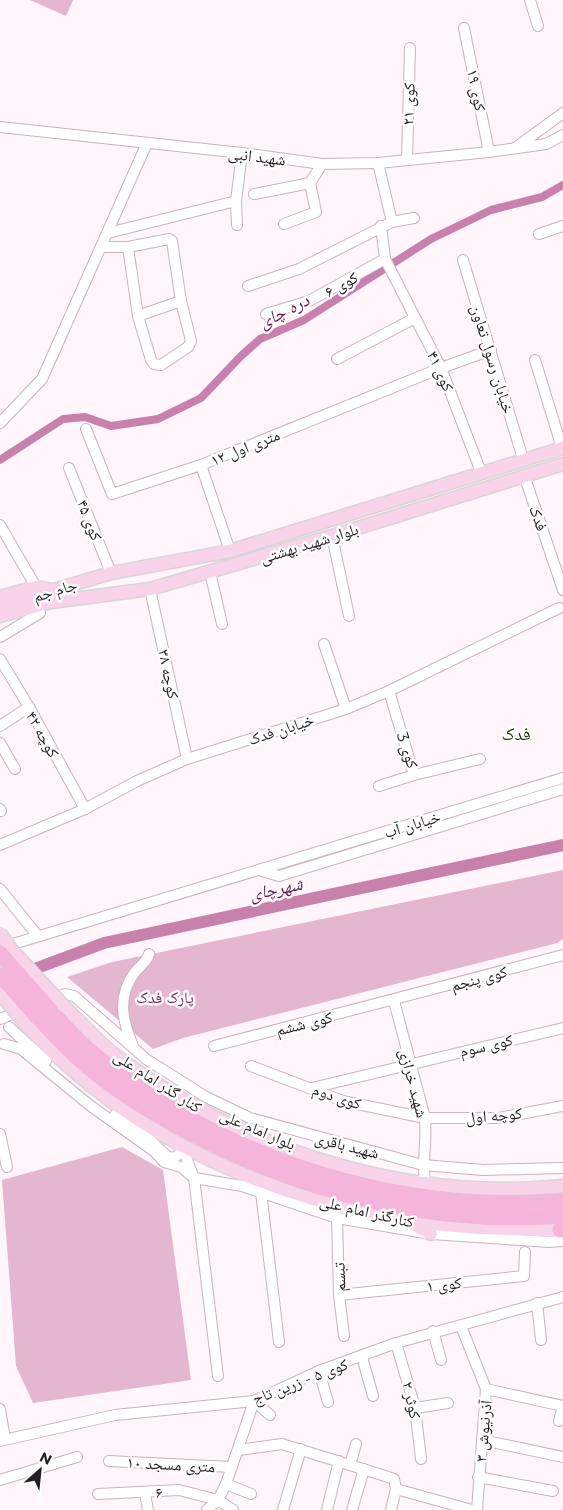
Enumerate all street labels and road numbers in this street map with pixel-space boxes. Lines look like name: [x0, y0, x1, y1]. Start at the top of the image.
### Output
street label: کوی ۱۹: [462, 67, 490, 113]
street label: کوی ۲۱: [398, 82, 420, 126]
street label: شهید انبی: [227, 144, 287, 170]
street label: کوی ۶: [321, 267, 362, 302]
street label: خیابان رسول تعاون: [466, 302, 518, 416]
street label: کوی ۴۱: [422, 348, 458, 395]
street label: ۱۲ متری اول: [208, 425, 283, 471]
street label: کوی ۴۵: [72, 497, 106, 544]
street label: فدک: [525, 503, 552, 533]
street label: بلوار شهید بهشتی: [258, 519, 361, 568]
street label: جام جم: [31, 575, 80, 607]
street label: کوچه ۳۸: [154, 648, 183, 701]
street label: کوچه ۴۲: [22, 708, 63, 761]
street label: خیابان فدک: [246, 710, 317, 750]
street label: کوی 3: [392, 730, 422, 771]
street label: خیابان آب: [382, 807, 443, 843]
street label: کوی پنجم: [449, 962, 510, 996]
street label: کوی ششم: [274, 1007, 335, 1041]
street label: کوی سوم: [458, 1030, 515, 1062]
street label: کنار گذر امام علی: [110, 1046, 205, 1118]
street label: شهید خرازی: [394, 1047, 432, 1120]
street label: کوی دوم: [310, 1080, 364, 1114]
street label: کوچه اول: [465, 1104, 523, 1128]
street label: بلوار امام علی: [217, 1105, 298, 1155]
street label: شهید باقری: [312, 1128, 381, 1164]
street label: کنارگذر امام علی: [318, 1191, 416, 1233]
street label: تبسم: [329, 1262, 351, 1292]
street label: کوی ۱: [425, 1273, 463, 1297]
street label: کوی ۵ - زرین تاج: [250, 1354, 351, 1409]
street label: کوثر ۲: [398, 1380, 425, 1421]
street label: آذرنیوش ۳: [471, 1398, 497, 1463]
street label: ۱۰ متری مسجد: [126, 1453, 216, 1477]
street label: ۶: [154, 1483, 164, 1502]

